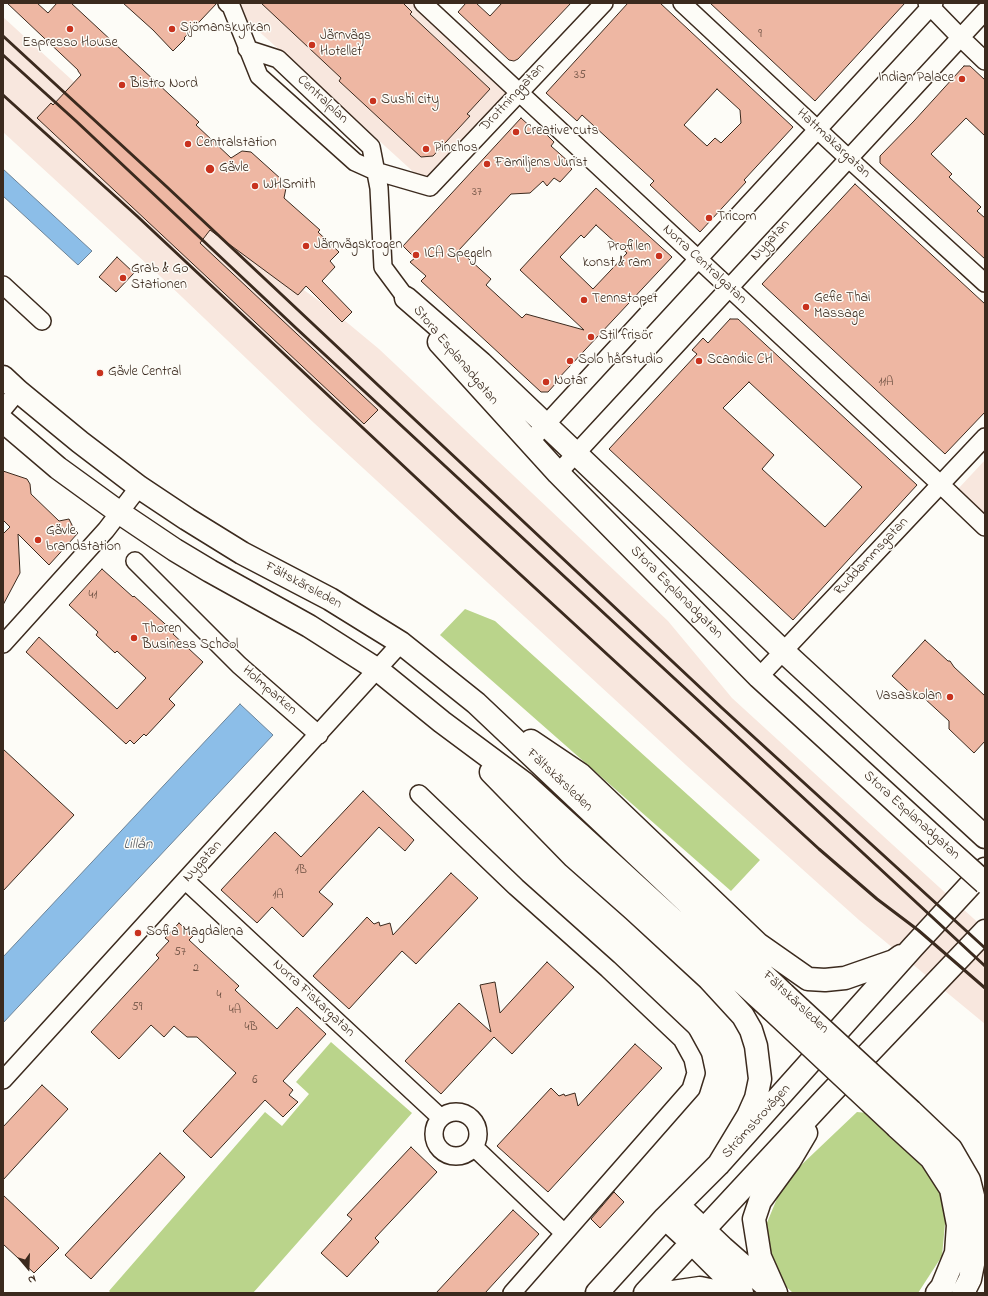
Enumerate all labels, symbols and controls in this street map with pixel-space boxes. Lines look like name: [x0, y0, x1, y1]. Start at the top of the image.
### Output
place label: Sjömanskyrkan: [180, 21, 270, 37]
marker: Espresso House: [65, 24, 75, 34]
marker: Sjömanskyrkan: [167, 24, 177, 34]
house number: 9: [758, 28, 762, 42]
place label: Järnvägs Hotellet: [320, 29, 371, 62]
place label: Espresso House: [22, 36, 118, 52]
marker: Järnvägs Hotellet: [307, 40, 317, 50]
street label: Drottninggatan: [477, 60, 549, 136]
house number: 35: [574, 69, 586, 83]
place label: Indian Palace: [878, 71, 954, 87]
street label: Centralplan: [293, 72, 351, 128]
marker: Indian Palace: [957, 74, 967, 84]
place label: Bistro Nord: [130, 77, 198, 93]
marker: Bistro Nord: [117, 80, 127, 90]
place label: Sushi city: [381, 93, 439, 109]
marker: Sushi city: [368, 96, 378, 106]
street label: Hattmakargatan: [793, 106, 873, 182]
place label: Creative cuts: [524, 124, 599, 140]
marker: Creative cuts: [511, 127, 521, 137]
place label: Centralstation: [196, 136, 277, 152]
marker: Centralstation: [183, 139, 193, 149]
place label: Pinchos: [434, 141, 478, 157]
marker: Pinchos: [421, 144, 431, 154]
place label: Familjens Jurist: [495, 156, 587, 172]
marker: Familjens Jurist: [482, 159, 492, 169]
place label: Gävle: [219, 161, 249, 177]
marker: Gävle: [204, 163, 216, 175]
place label: WHSmith: [263, 178, 316, 194]
marker: WHSmith: [250, 181, 260, 191]
house number: 37: [472, 186, 482, 200]
place label: Tricom: [717, 210, 756, 226]
marker: Tricom: [704, 213, 714, 223]
street label: Nygatan: [748, 217, 794, 265]
street label: Norra Centralgatan: [658, 222, 750, 308]
place label: Järnvägskrogen: [314, 238, 402, 254]
place label: Profilen konst & ram: [583, 240, 651, 272]
marker: Järnvägskrogen: [301, 241, 311, 251]
place label: ICA Spegeln: [424, 247, 492, 263]
marker: ICA Spegeln: [411, 250, 421, 260]
marker: Profilen konst & ram: [654, 251, 664, 261]
place label: Grab & Go Stationen: [131, 262, 189, 294]
marker: Grab & Go Stationen: [118, 273, 128, 283]
place label: Gefle Thai Massage: [814, 291, 871, 324]
place label: Tennstopet: [592, 292, 658, 308]
marker: Tennstopet: [579, 295, 589, 305]
marker: Gefle Thai Massage: [801, 302, 811, 312]
street label: Stora Esplanadgatan: [409, 303, 501, 409]
place label: Stil frisör: [599, 329, 653, 345]
marker: Stil frisör: [586, 332, 596, 342]
place label: Solo hårstudio: [578, 353, 663, 369]
place label: Scandic CH: [707, 353, 773, 369]
marker: Solo hårstudio: [565, 356, 575, 366]
marker: Scandic CH: [694, 356, 704, 366]
place label: Gävle Central: [108, 365, 181, 381]
marker: Gävle Central: [95, 368, 105, 378]
place label: Notar: [554, 374, 587, 390]
house number: 11A: [878, 376, 894, 390]
marker: Notar: [541, 377, 551, 387]
street label: Ruddammsgatan: [831, 514, 913, 600]
place label: Gävle brandstation: [46, 524, 121, 556]
marker: Gävle brandstation: [33, 535, 43, 545]
street label: Stora Esplanadgatan: [626, 543, 726, 643]
street label: Fältskärsleden: [262, 559, 344, 613]
house number: 41: [89, 589, 97, 603]
place label: Thoren Business School: [142, 622, 238, 654]
marker: Thoren Business School: [129, 633, 139, 643]
street label: Holmparken: [238, 663, 300, 719]
place label: Vasaskolan: [876, 689, 942, 705]
marker: Vasaskolan: [945, 692, 955, 702]
street label: Fältskärsleden: [522, 746, 596, 816]
street label: Stora Esplanadgatan: [859, 768, 963, 864]
water label: Lillån: [124, 837, 152, 855]
street label: Nygatan: [180, 838, 226, 886]
house number: 1B: [295, 864, 307, 878]
house number: 1A: [272, 889, 284, 903]
place label: Sofia Magdalena: [146, 925, 243, 941]
marker: Sofia Magdalena: [133, 928, 143, 938]
house number: 57: [174, 946, 186, 960]
street label: Norra Fiskargatan: [268, 957, 358, 1041]
house number: 2: [193, 962, 199, 976]
street label: Fältskärsleden: [758, 968, 832, 1038]
house number: 4: [217, 989, 221, 1003]
house number: 59: [132, 1001, 142, 1015]
house number: 4A: [229, 1004, 241, 1018]
house number: 4B: [244, 1021, 258, 1035]
house number: 6: [252, 1074, 258, 1088]
street label: Strömsbrovägen: [719, 1081, 795, 1163]
north arrow: [8, 1248, 48, 1288]
text: N: [26, 1271, 38, 1288]

